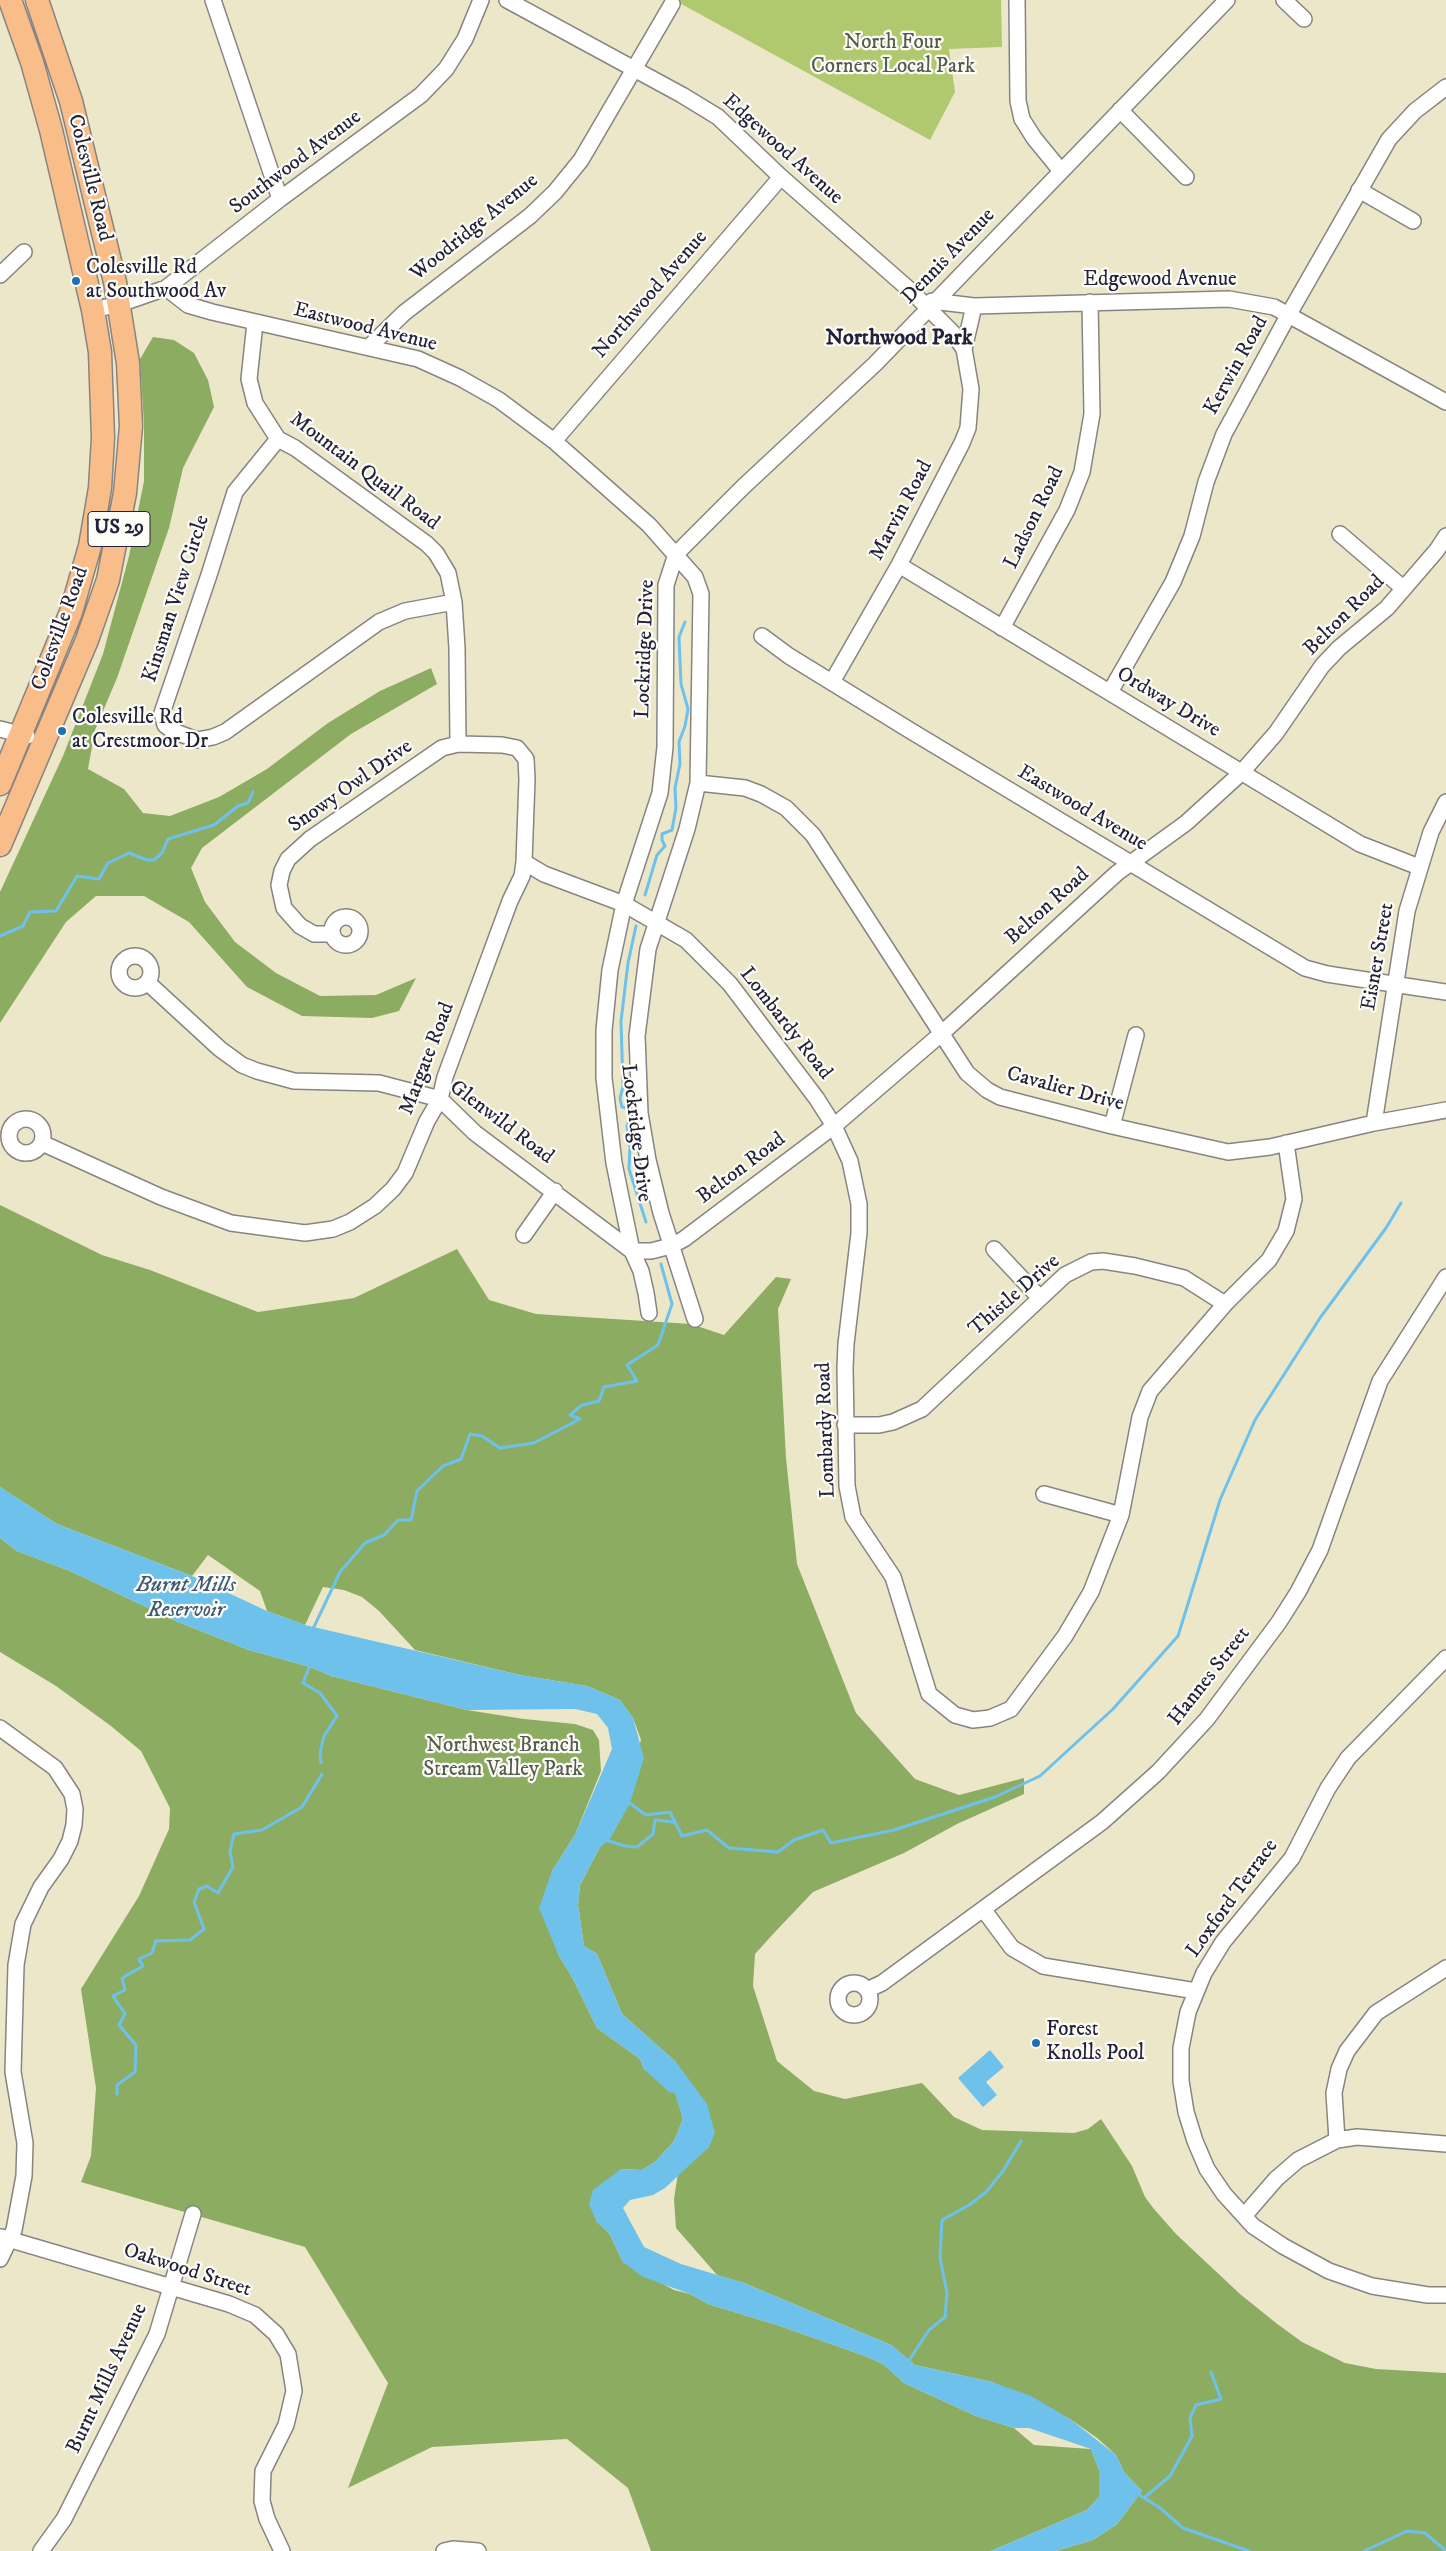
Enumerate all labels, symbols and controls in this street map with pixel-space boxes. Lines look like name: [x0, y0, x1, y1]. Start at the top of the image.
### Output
park label: North Four Corners Local Park: [811, 31, 975, 81]
street label: Edgewood Avenue: [716, 89, 848, 211]
street label: Southwood Avenue: [225, 105, 367, 221]
street label: Colesville Road: [61, 112, 117, 244]
street label: Woodridge Avenue: [406, 169, 544, 287]
street label: Dennis Avenue: [897, 204, 1001, 310]
street label: Northwood Avenue: [588, 226, 714, 364]
place label: Colesville Rd at Southwood Av: [86, 256, 226, 306]
street label: Edgewood Avenue: [1083, 268, 1237, 294]
marker: Colesville Rd at Southwood Av: [70, 275, 82, 287]
street label: Eastwood Avenue: [291, 298, 439, 358]
street label: Kerwin Road: [1200, 312, 1274, 420]
district label: Northwood Park: [825, 326, 973, 352]
street label: Mountain Quail Road: [284, 407, 444, 537]
street label: Marvin Road: [865, 457, 939, 565]
street label: Ladson Road: [999, 463, 1071, 573]
road number: US 29: [88, 512, 150, 546]
street label: Kinsman View Circle: [138, 512, 216, 686]
street label: Colesville Road: [27, 564, 95, 694]
street label: Belton Road: [1299, 570, 1391, 662]
street label: Lockridge Drive: [631, 579, 661, 719]
street label: Ordway Drive: [1112, 662, 1224, 744]
place label: Colesville Rd at Crestmoor Dr: [72, 706, 208, 756]
marker: Colesville Rd at Crestmoor Dr: [56, 725, 68, 737]
street label: Snowy Owl Drive: [284, 735, 418, 839]
street label: Eastwood Avenue: [1013, 760, 1151, 858]
street label: Belton Road: [1001, 863, 1095, 951]
street label: Eisner Street: [1357, 901, 1401, 1013]
street label: Lombardy Road: [733, 963, 837, 1085]
street label: Margate Road: [395, 999, 461, 1119]
street label: Cavalier Drive: [1004, 1062, 1126, 1118]
street label: Lockridge Drive: [614, 1063, 656, 1203]
street label: Glenwild Road: [444, 1076, 558, 1170]
street label: Belton Road: [693, 1128, 791, 1210]
street label: Thistle Drive: [964, 1250, 1066, 1342]
street label: Lombardy Road: [812, 1362, 842, 1498]
water label: Burnt Mills Reservoir: [136, 1573, 236, 1624]
street label: Hannes Street: [1164, 1623, 1256, 1731]
park label: Northwest Branch Stream Valley Park: [423, 1734, 583, 1784]
street label: Loxford Terrace: [1182, 1835, 1284, 1963]
place label: Forest Knolls Pool: [1046, 2018, 1144, 2068]
marker: Forest Knolls Pool: [1030, 2037, 1042, 2049]
street label: Oakwood Street: [120, 2239, 254, 2303]
street label: Burnt Mills Avenue: [62, 2300, 154, 2458]

